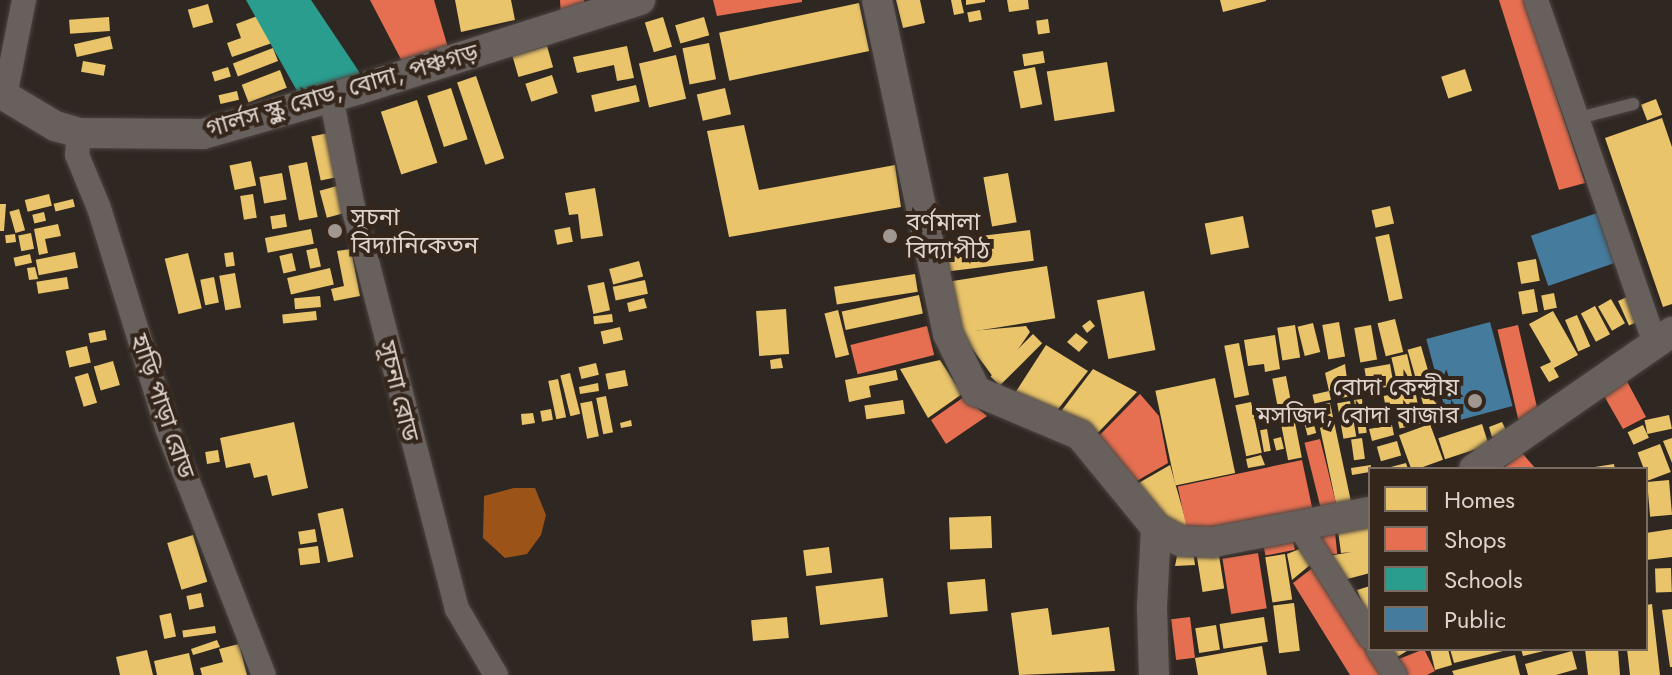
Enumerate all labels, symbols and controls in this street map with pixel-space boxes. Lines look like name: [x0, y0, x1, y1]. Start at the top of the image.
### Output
street label: গার্লস স্কুল রোড, বোদা, পঞ্চগড়: [203, 37, 481, 143]
place label: সূচনা বিদ্যানিকেতন: [351, 203, 478, 259]
place label: বর্ণমালা বিদ্যাপীঠ: [906, 208, 989, 264]
marker: সূচনা বিদ্যানিকেতন: [326, 222, 344, 240]
marker: বর্ণমালা বিদ্যাপীঠ: [881, 227, 899, 245]
street label: হাড়ি পাড়া রোড: [125, 330, 201, 482]
street label: সূচনা রোড: [373, 338, 425, 444]
place label: বোদা কেন্দ্রীয় মসজিদ, বোদা বাজার: [1256, 373, 1459, 429]
marker: বোদা কেন্দ্রীয় মসজিদ, বোদা বাজার: [1466, 392, 1484, 410]
legend: [1368, 467, 1648, 651]
text: Homes: [1444, 482, 1515, 517]
text: Shops: [1444, 522, 1506, 557]
text: Schools: [1444, 562, 1523, 597]
text: Public: [1444, 602, 1506, 637]

